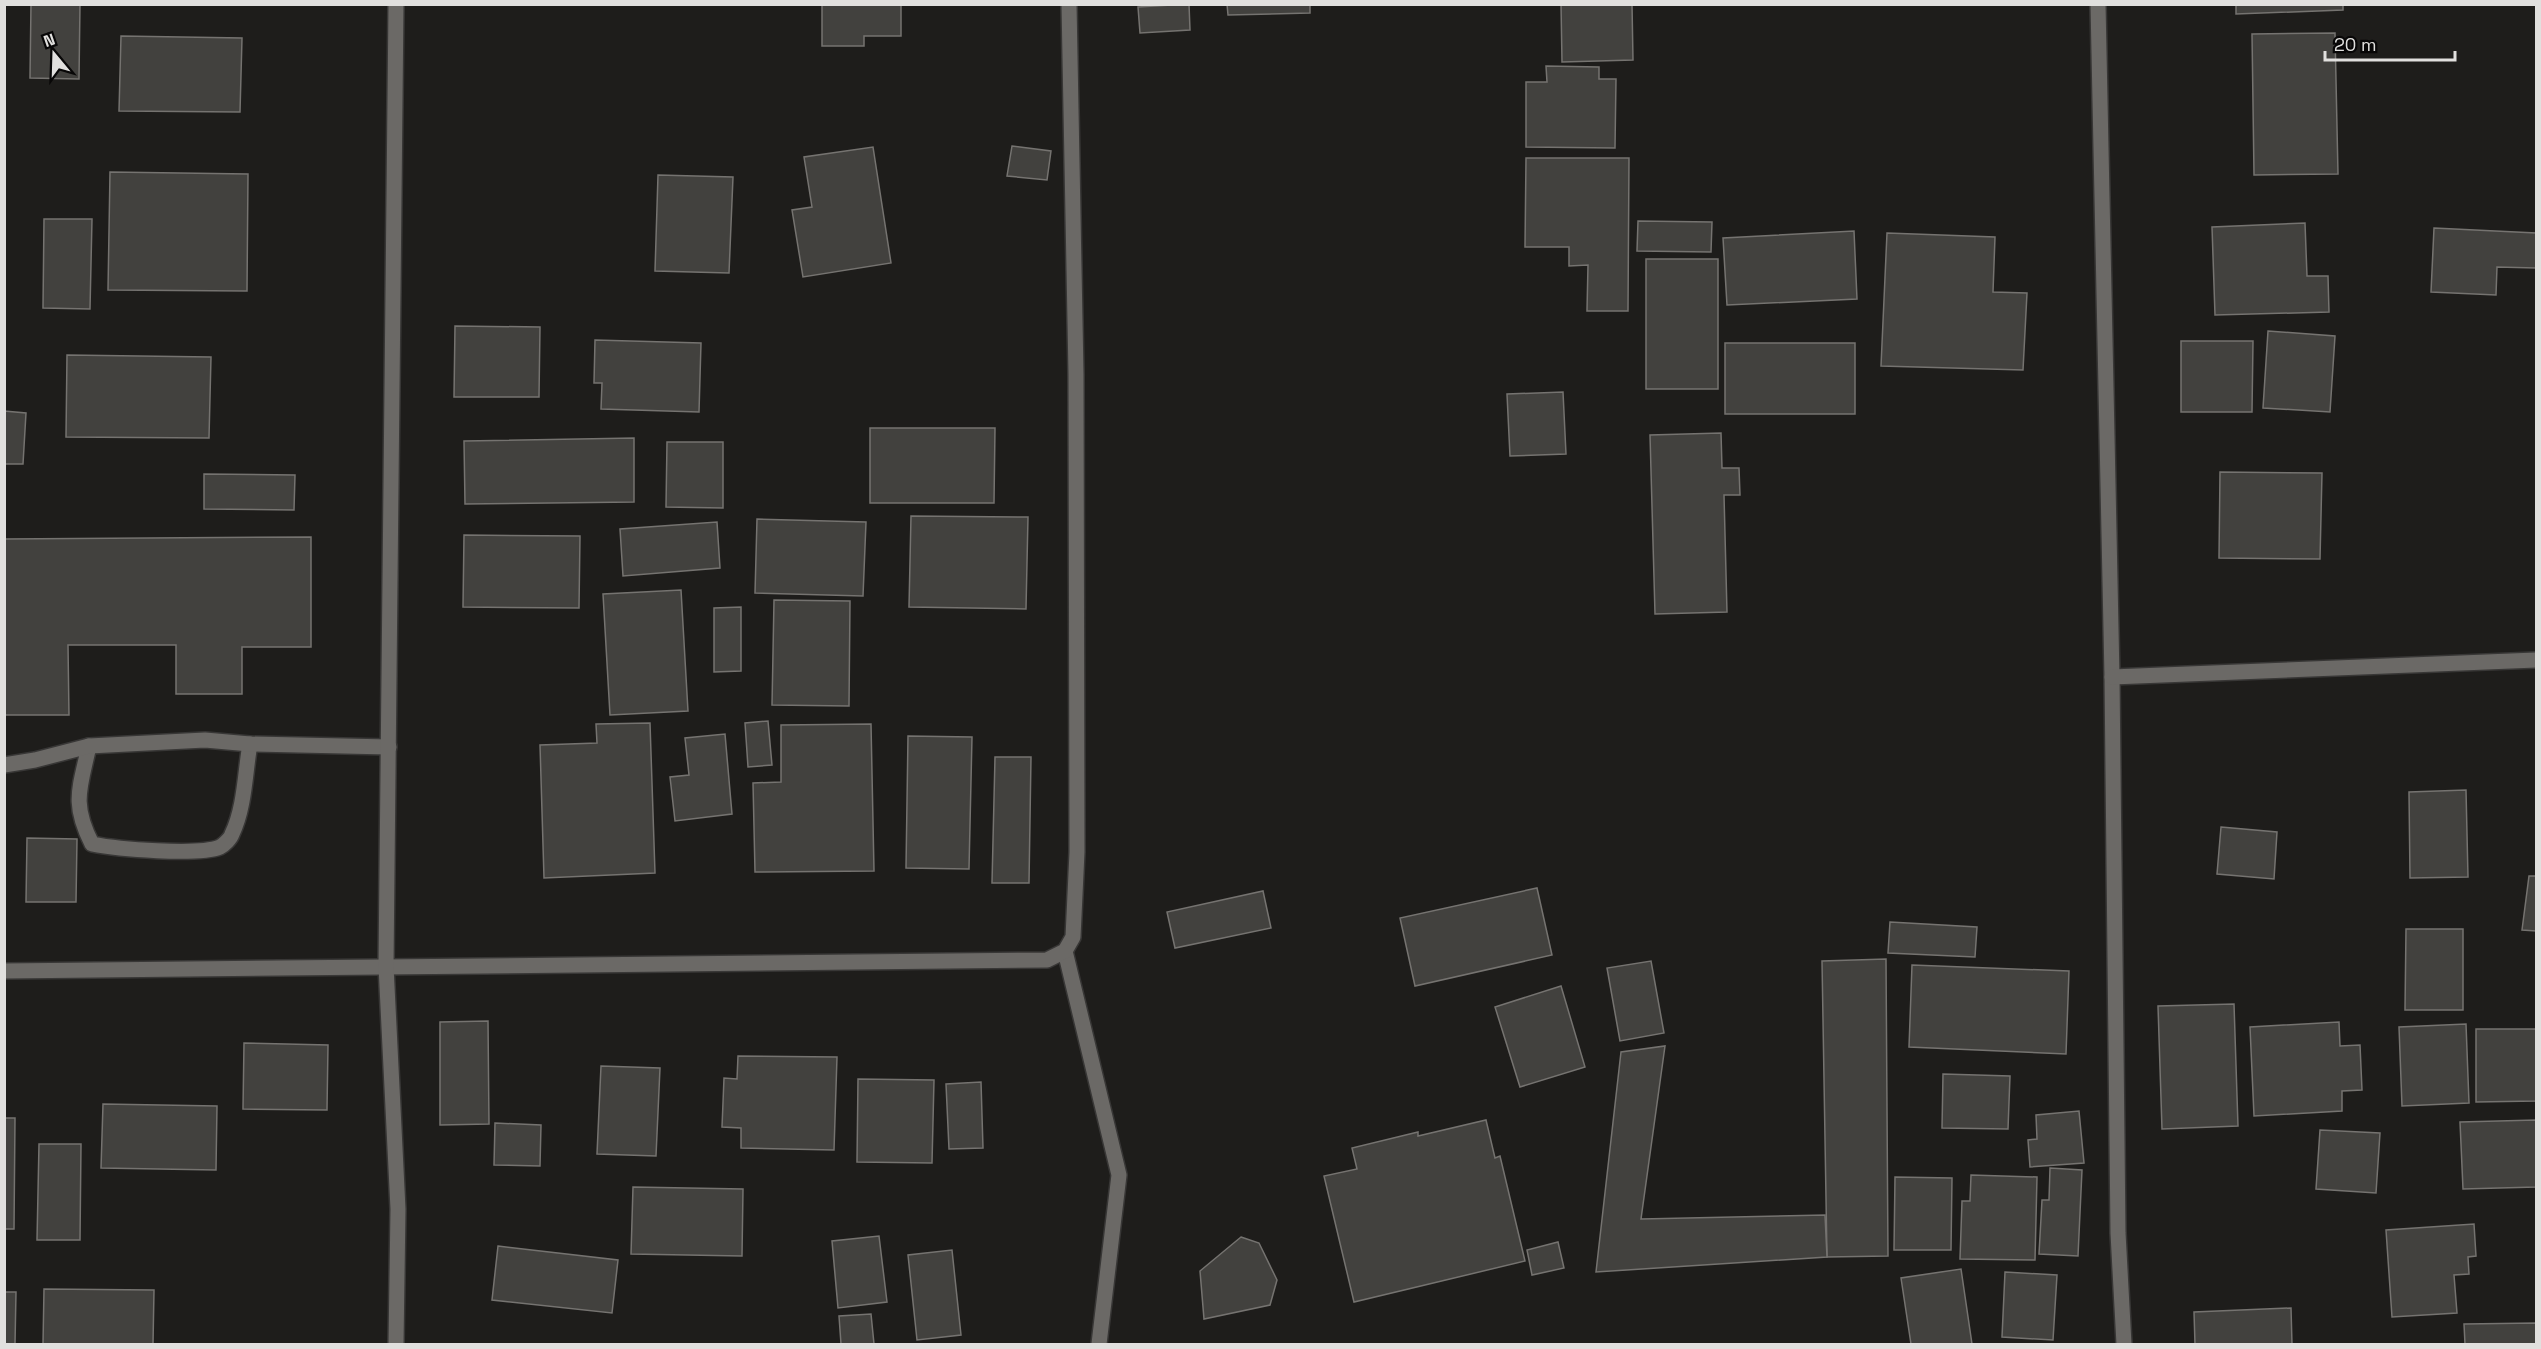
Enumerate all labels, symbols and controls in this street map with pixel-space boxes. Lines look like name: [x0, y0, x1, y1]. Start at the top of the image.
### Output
north arrow: [24, 24, 84, 84]
scale bar: [2325, 24, 2456, 62]
text: N: [41, 29, 58, 52]
text: 20 m: [2334, 33, 2377, 56]

